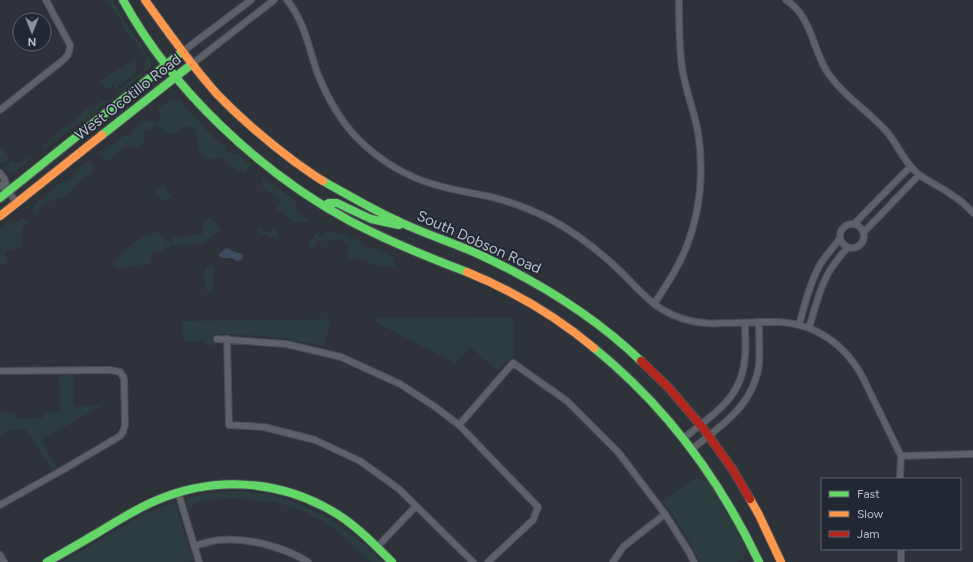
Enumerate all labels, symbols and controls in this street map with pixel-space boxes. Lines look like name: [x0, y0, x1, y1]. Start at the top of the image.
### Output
north arrow: [12, 12, 52, 52]
text: N: [28, 35, 36, 48]
street label: West Ocotillo Road: [71, 50, 185, 144]
street label: South Dobson Road: [414, 206, 544, 278]
legend: [821, 478, 961, 550]
text: Fast: [857, 487, 880, 501]
text: Slow: [857, 507, 884, 521]
text: Jam: [857, 527, 880, 541]

